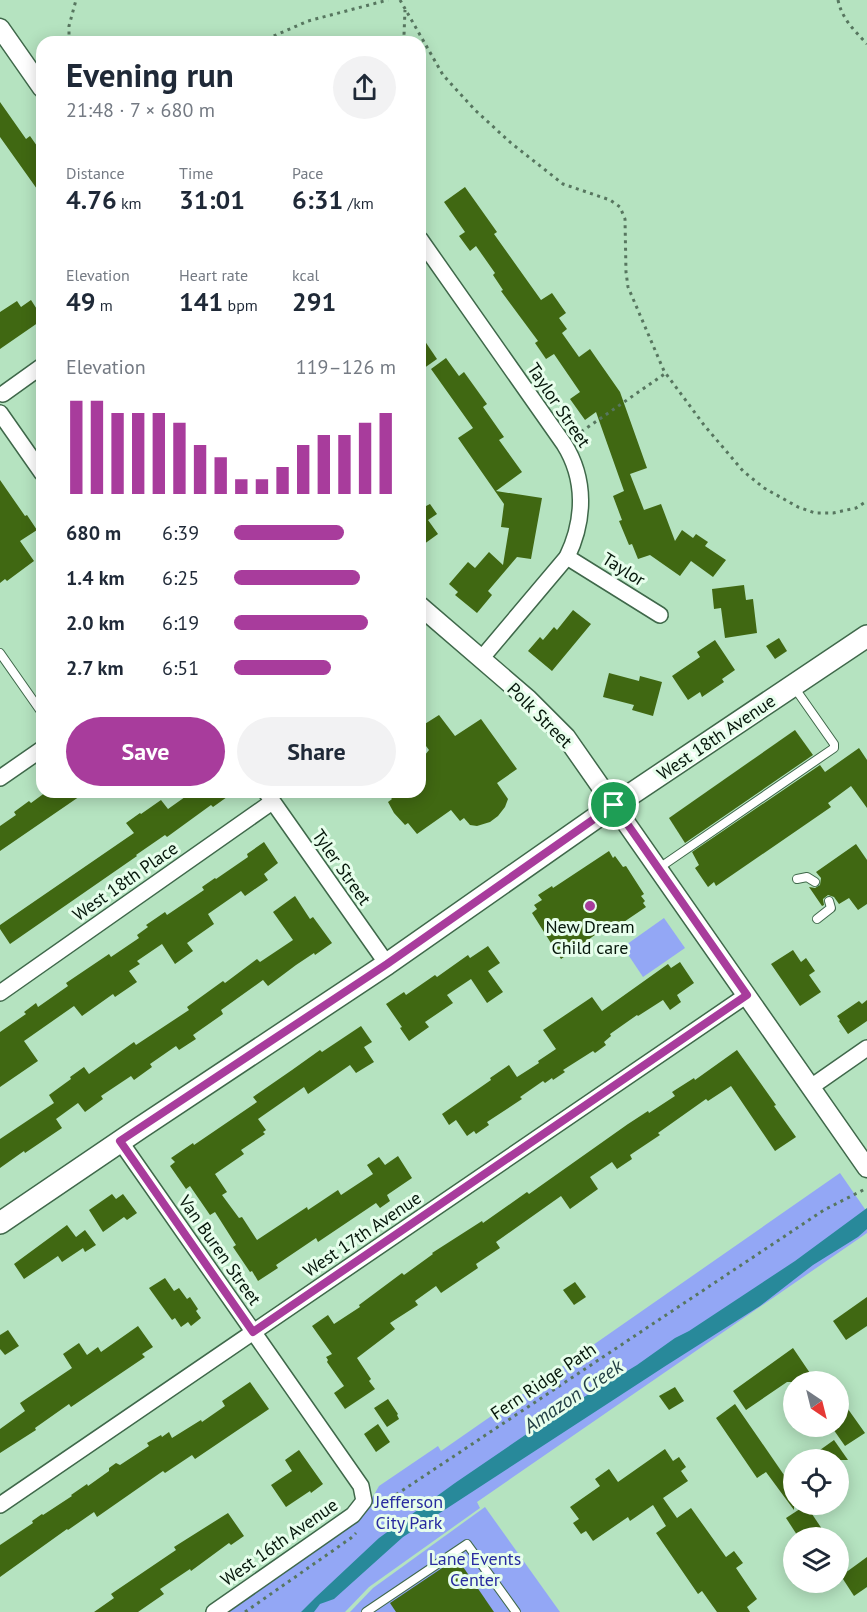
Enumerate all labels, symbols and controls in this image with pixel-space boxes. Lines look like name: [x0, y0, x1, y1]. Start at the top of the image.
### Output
text: Evening run: [66, 53, 234, 96]
button: share: [333, 56, 396, 119]
text: 21:48 · 7 × 680 m: [66, 97, 215, 123]
text: Distance: [66, 163, 125, 183]
text: Time: [179, 163, 213, 183]
text: Pace: [292, 163, 323, 183]
text: 4.76: [66, 183, 117, 216]
text: 31:01: [179, 183, 245, 216]
text: 6:31: [292, 183, 343, 216]
text: km: [117, 193, 142, 213]
text: /km: [343, 193, 374, 213]
text: Elevation: [66, 265, 130, 285]
text: Heart rate: [179, 265, 248, 285]
text: kcal: [292, 265, 319, 285]
text: 49: [66, 285, 95, 318]
text: 141: [179, 285, 223, 318]
text: 291: [292, 285, 336, 318]
text: m: [95, 295, 113, 315]
text: bpm: [223, 295, 258, 315]
text: Elevation: [66, 354, 146, 380]
text: 119–126 m: [296, 354, 396, 380]
street label: Taylor Street: [522, 358, 596, 452]
text: 680 m: [66, 520, 121, 546]
text: 6:39: [162, 520, 199, 546]
street label: Taylor: [598, 547, 650, 591]
text: 1.4 km: [66, 565, 125, 591]
text: 6:25: [162, 565, 199, 591]
text: 2.0 km: [66, 610, 125, 636]
text: 6:19: [162, 610, 199, 636]
text: 2.7 km: [66, 655, 124, 681]
text: 6:51: [162, 655, 199, 681]
street label: Polk Street: [502, 677, 578, 753]
street label: West 18th Avenue: [652, 689, 780, 785]
button: Save: [66, 717, 225, 786]
button: Share: [237, 717, 396, 786]
pin: [588, 779, 639, 830]
icon: arrive: [597, 788, 630, 821]
street label: Tyler Street: [308, 825, 376, 909]
street label: West 18th Place: [68, 836, 182, 926]
marker: New Dream Child care: [583, 899, 597, 913]
place label: New Dream Child care: [545, 915, 635, 959]
street label: West 17th Avenue: [299, 1186, 425, 1282]
street label: Van Buren Street: [173, 1190, 266, 1309]
street label: Fern Ridge Path: [486, 1337, 600, 1425]
water label: Amazon Creek: [517, 1353, 629, 1439]
north arrow: [783, 1371, 849, 1437]
map controls: [783, 1371, 849, 1593]
button: locate: [783, 1449, 849, 1515]
park label: Jefferson City Park: [374, 1490, 443, 1534]
street label: West 16th Avenue: [216, 1493, 342, 1591]
button: layers: [783, 1527, 849, 1593]
park label: Lane Events Center: [429, 1547, 521, 1591]

